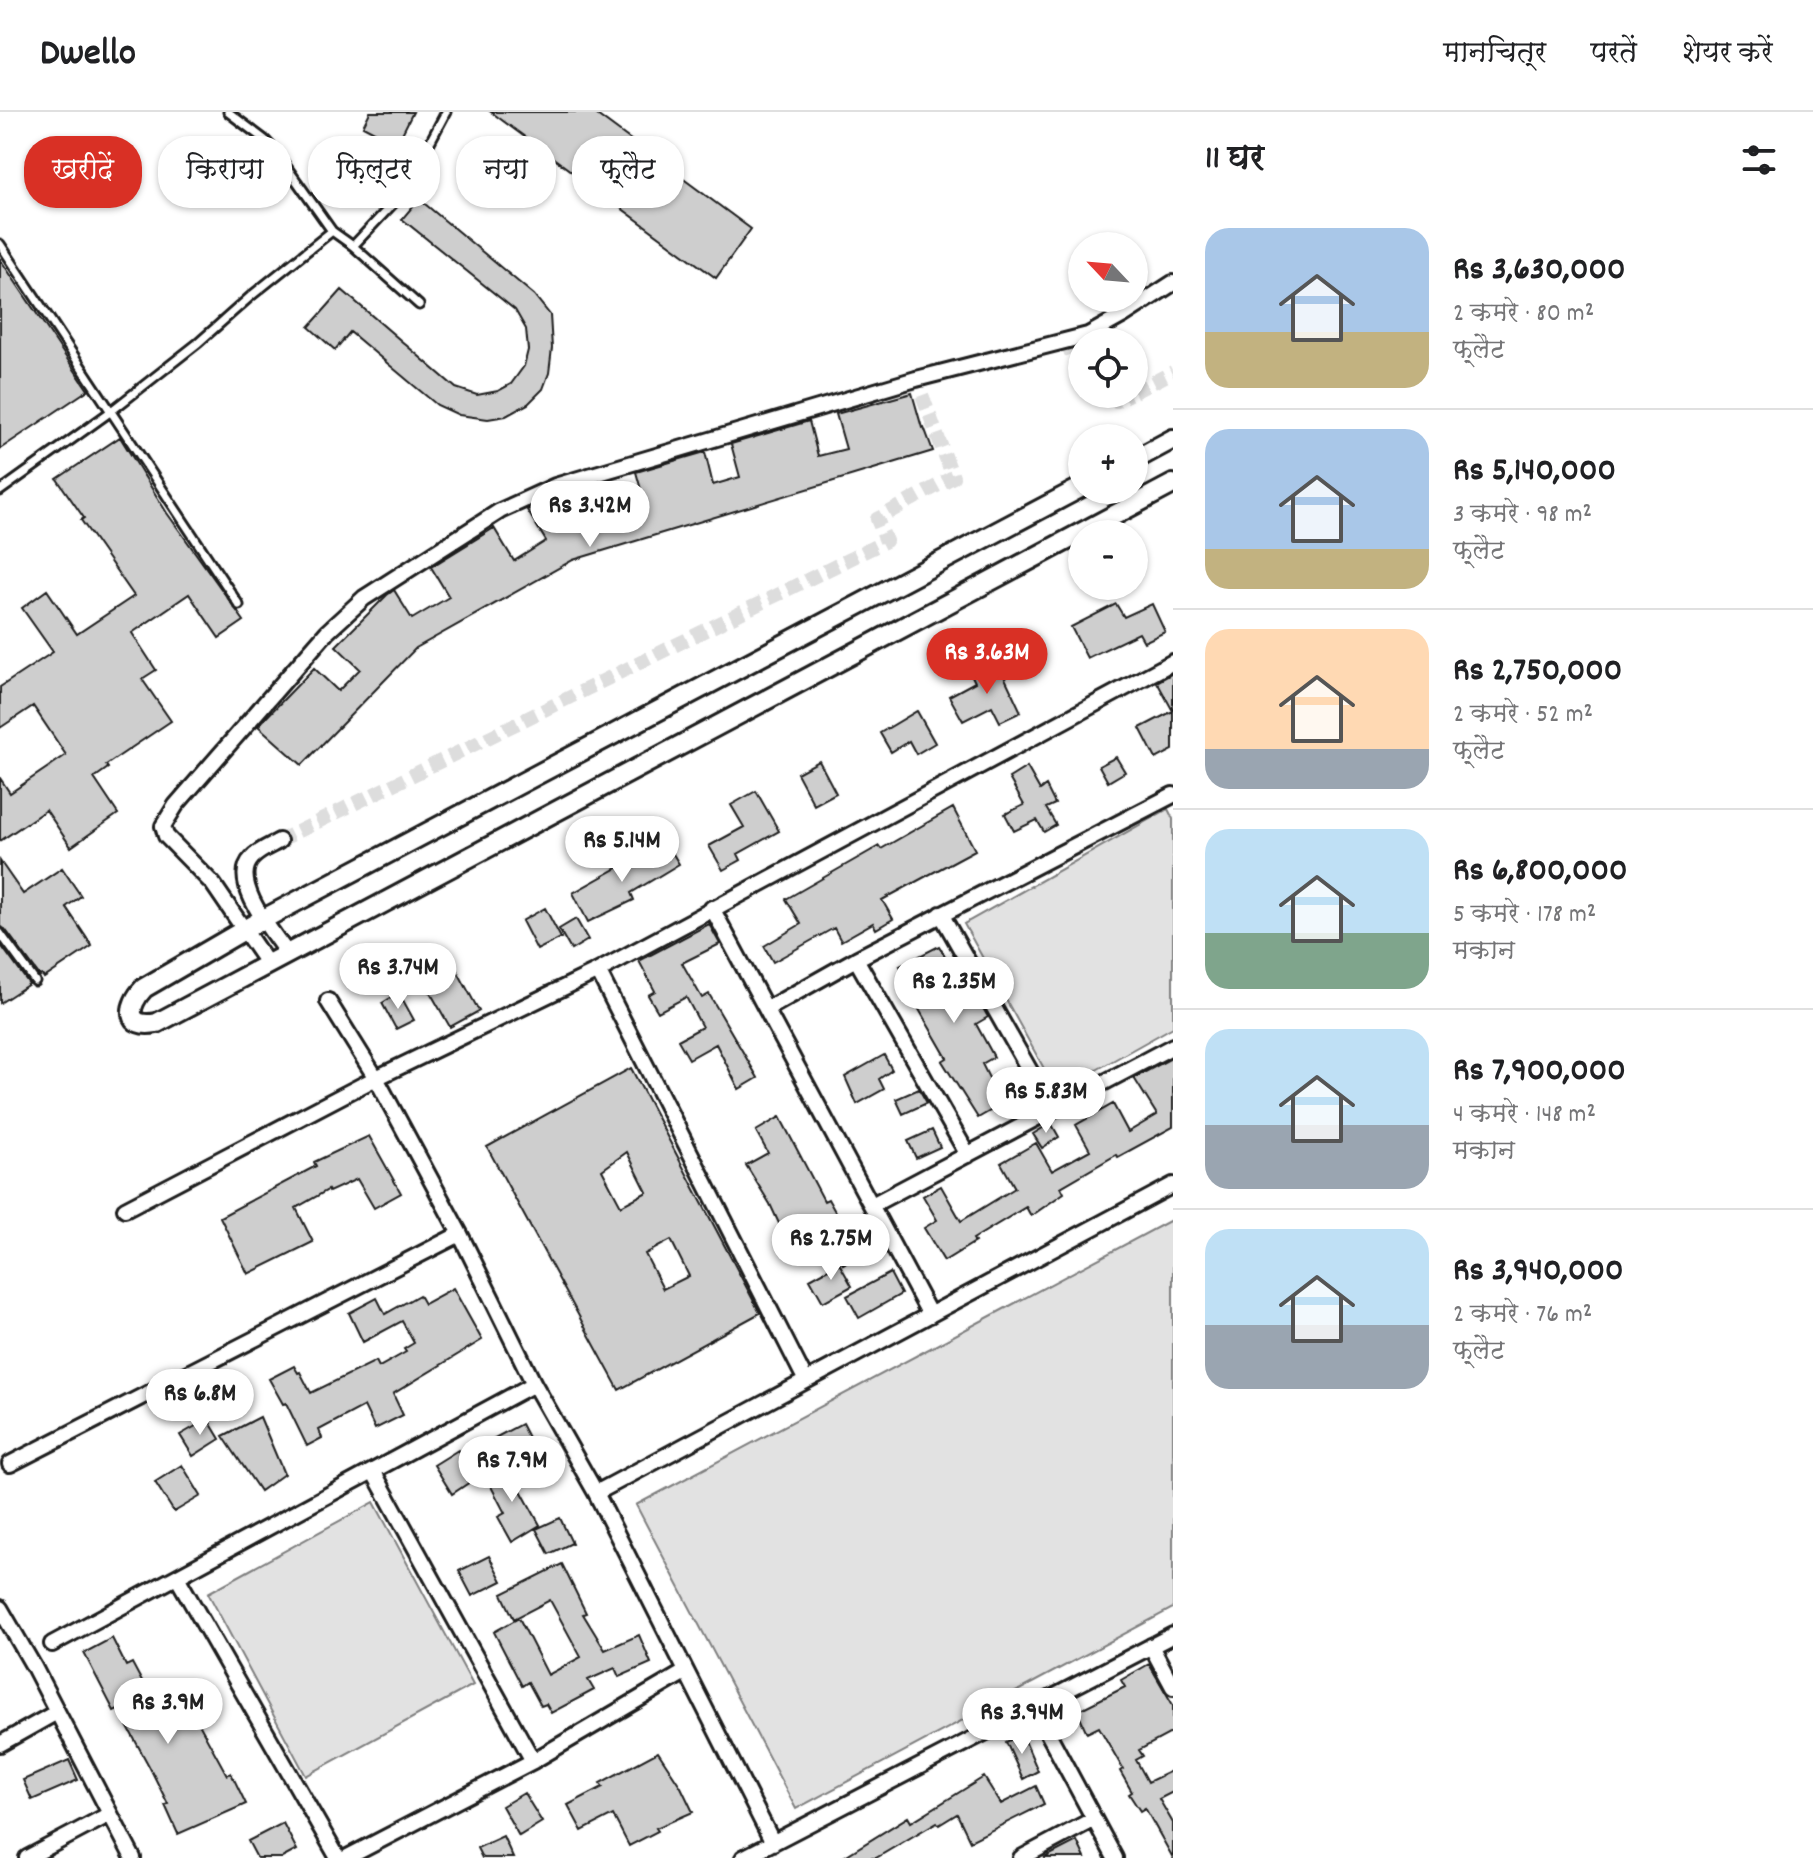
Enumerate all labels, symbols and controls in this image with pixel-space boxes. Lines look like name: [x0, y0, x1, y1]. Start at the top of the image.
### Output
text: Dwello: [40, 28, 136, 83]
text: मानचित्र: [1443, 35, 1546, 75]
text: परतें: [1590, 35, 1637, 75]
text: शेयर करें: [1681, 35, 1773, 75]
chip: खरीदें: [24, 136, 142, 208]
chip: किराया: [158, 136, 292, 208]
chip: फ़िल्टर: [308, 136, 440, 208]
chip: नया: [456, 136, 556, 208]
chip: फ़्लैट: [572, 136, 684, 208]
text: 11 घर: [1205, 136, 1264, 185]
icon: filters: [1737, 138, 1781, 182]
north arrow: [1068, 232, 1148, 312]
map controls: [1068, 232, 1148, 600]
text: Rs 3,630,000: [1453, 247, 1626, 296]
icon: home: [1269, 260, 1365, 356]
text: 2 कमरे · 80 m²: [1453, 296, 1594, 333]
button: locate: [1068, 328, 1148, 408]
text: फ़्लैट: [1453, 333, 1505, 370]
button: +: [1068, 424, 1148, 504]
text: Rs 5,140,000: [1453, 448, 1616, 497]
icon: home: [1269, 461, 1365, 557]
pin: Rs 3.42M: [507, 481, 673, 549]
text: Rs 3.42M: [549, 488, 631, 525]
text: 3 कमरे · 98 m²: [1453, 497, 1592, 534]
button: −: [1068, 520, 1148, 600]
text: फ़्लैट: [1453, 534, 1505, 571]
pin: Rs 3.63M: [904, 628, 1070, 696]
text: Rs 3.63M: [945, 635, 1029, 672]
text: Rs 2,750,000: [1453, 648, 1622, 697]
icon: home: [1269, 661, 1365, 757]
text: 2 कमरे · 52 m²: [1453, 697, 1593, 734]
text: फ़्लैट: [1453, 734, 1505, 771]
pin: Rs 5.14M: [539, 816, 705, 884]
text: Rs 5.14M: [583, 823, 661, 860]
text: Rs 6,800,000: [1453, 848, 1628, 897]
icon: home: [1269, 861, 1365, 957]
text: 5 कमरे · 178 m²: [1453, 897, 1596, 934]
text: मकान: [1453, 934, 1515, 971]
pin: Rs 3.74M: [315, 943, 481, 1011]
text: Rs 3.74M: [357, 950, 439, 987]
pin: Rs 2.35M: [871, 957, 1037, 1025]
text: Rs 2.35M: [912, 964, 996, 1001]
text: Rs 7,900,000: [1453, 1048, 1626, 1097]
icon: home: [1269, 1061, 1365, 1157]
pin: Rs 5.83M: [963, 1067, 1129, 1135]
text: Rs 5.83M: [1004, 1074, 1088, 1111]
text: 4 कमरे · 148 m²: [1453, 1097, 1596, 1134]
text: मकान: [1453, 1134, 1515, 1171]
pin: Rs 2.75M: [748, 1214, 914, 1282]
text: Rs 2.75M: [790, 1221, 872, 1258]
text: Rs 3,940,000: [1453, 1248, 1623, 1297]
icon: home: [1269, 1261, 1365, 1357]
text: 2 कमरे · 76 m²: [1453, 1297, 1592, 1334]
text: फ़्लैट: [1453, 1334, 1505, 1371]
pin: Rs 6.8M: [126, 1369, 274, 1437]
text: Rs 6.8M: [164, 1376, 236, 1413]
pin: Rs 7.9M: [438, 1436, 586, 1504]
text: Rs 7.9M: [477, 1443, 547, 1480]
pin: Rs 3.9M: [94, 1678, 242, 1746]
text: Rs 3.9M: [132, 1685, 204, 1722]
pin: Rs 3.94M: [939, 1688, 1105, 1756]
text: Rs 3.94M: [980, 1695, 1064, 1732]

